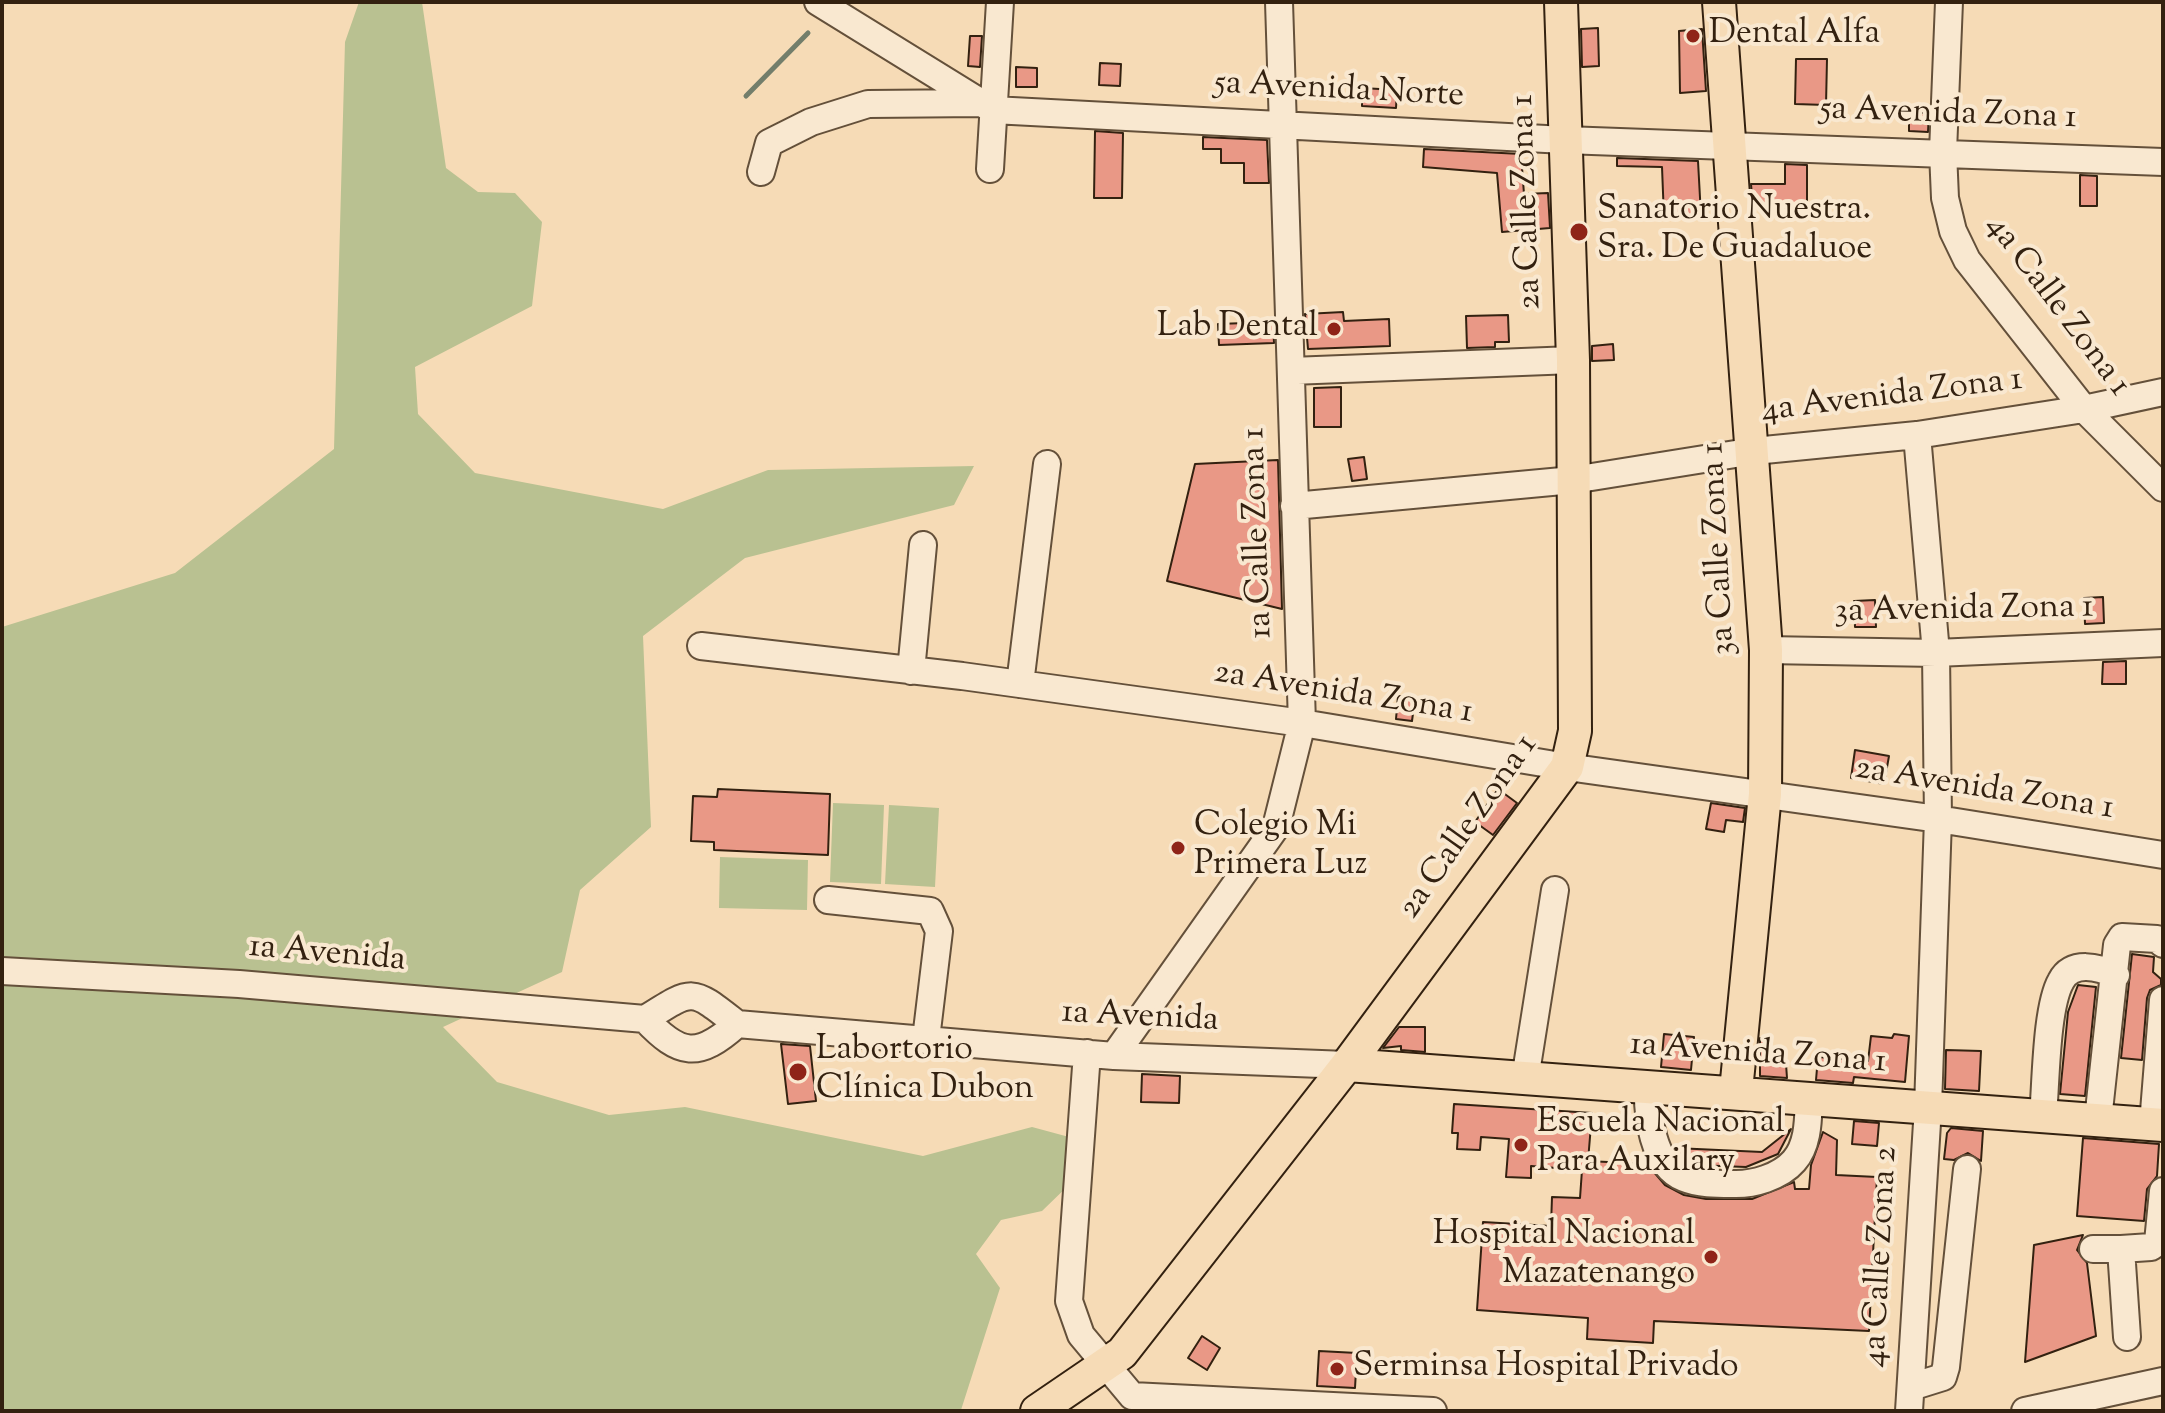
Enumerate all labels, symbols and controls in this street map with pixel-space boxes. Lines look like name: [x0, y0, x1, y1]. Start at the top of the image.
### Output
place label: Dental Alfa: [1709, 16, 1880, 56]
marker: Dental Alfa: [1684, 27, 1702, 45]
street label: 5a Avenida Norte: [1213, 65, 1465, 119]
street label: 5a Avenida Zona 1: [1819, 91, 2077, 141]
street label: 2a Calle Zona 1: [1505, 94, 1553, 310]
place label: Sanatorio Nuestra. Sra. De Guadaluoe: [1597, 192, 1872, 272]
street label: 4a Calle Zona 1: [1975, 208, 2137, 406]
marker: Sanatorio Nuestra. Sra. De Guadaluoe: [1568, 221, 1590, 243]
place label: Lab Dental: [1157, 309, 1318, 349]
marker: Lab Dental: [1325, 320, 1343, 338]
street label: 4a Avenida Zona 1: [1759, 362, 2025, 434]
street label: 1a Calle Zona 1: [1236, 427, 1284, 639]
street label: 3a Calle Zona 1: [1695, 441, 1747, 657]
street label: 3a Avenida Zona 1: [1834, 589, 2094, 635]
street label: 2a Avenida Zona 1: [1211, 654, 1475, 736]
street label: 2a Calle Zona 1: [1391, 728, 1549, 928]
street label: 2a Avenida Zona 1: [1852, 750, 2116, 832]
place label: Colegio Mi Primera Luz: [1194, 808, 1367, 888]
marker: Colegio Mi Primera Luz: [1169, 839, 1187, 857]
street label: 1a Avenida: [247, 929, 407, 983]
street label: 1a Avenida: [1060, 995, 1220, 1043]
street label: 1a Avenida Zona 1: [1628, 1027, 1888, 1085]
place label: Labortorio Clínica Dubon: [816, 1032, 1034, 1112]
marker: Labortorio Clínica Dubon: [787, 1061, 809, 1083]
place label: Escuela Nacional Para Auxilary: [1537, 1105, 1785, 1184]
marker: Escuela Nacional Para Auxilary: [1512, 1136, 1530, 1154]
street label: 4a Calle Zona 2: [1857, 1146, 1909, 1368]
place label: Hospital Nacional Mazatenango: [1433, 1217, 1695, 1296]
marker: Hospital Nacional Mazatenango: [1702, 1248, 1720, 1266]
place label: Serminsa Hospital Privado: [1353, 1349, 1739, 1389]
marker: Serminsa Hospital Privado: [1328, 1360, 1346, 1378]

